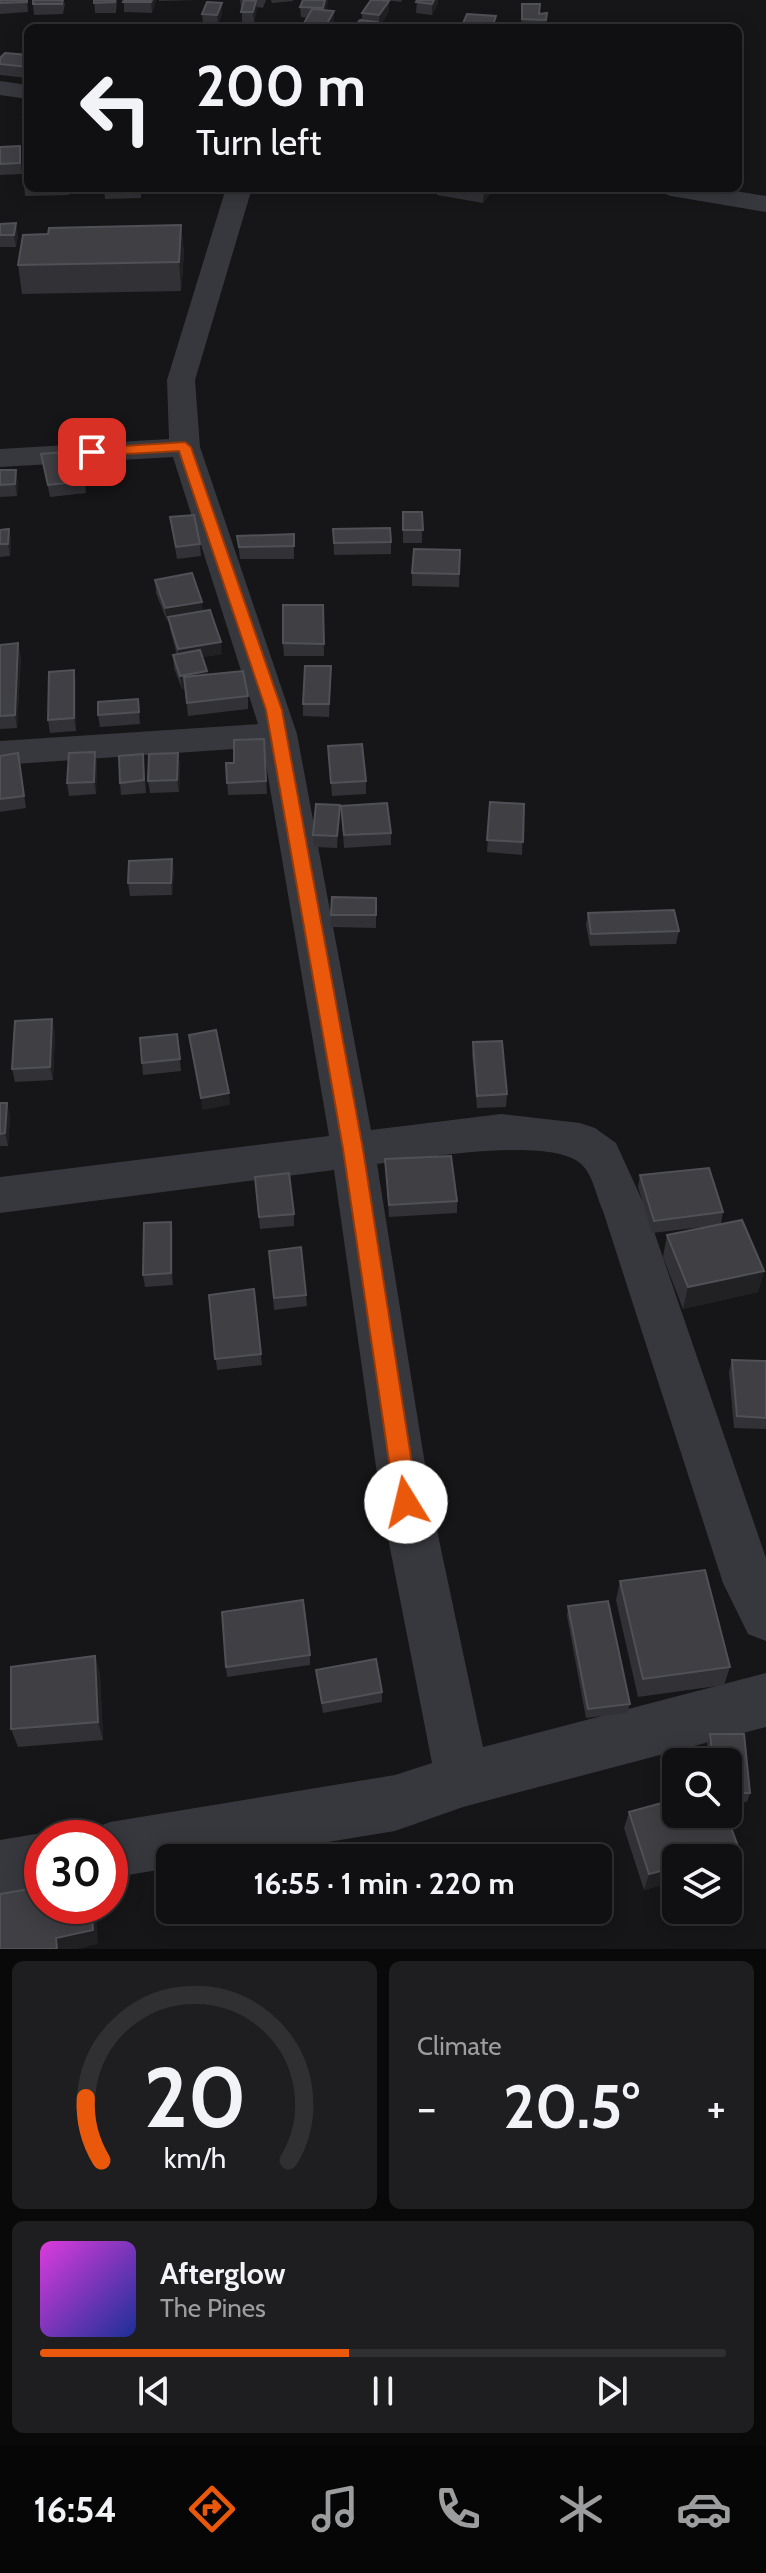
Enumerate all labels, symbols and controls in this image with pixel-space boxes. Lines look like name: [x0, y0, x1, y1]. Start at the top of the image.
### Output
text: 200 m: [196, 52, 366, 120]
icon: left: [64, 56, 168, 160]
text: Turn left: [196, 120, 321, 164]
pin: [58, 418, 126, 486]
icon: arrive: [70, 430, 114, 474]
position arrow: [364, 1460, 448, 1544]
map controls: [662, 1748, 742, 1924]
button: search: [662, 1748, 742, 1828]
speed limit sign: 30: [24, 1820, 128, 1924]
button: layers: [662, 1844, 742, 1924]
text: 16:55 · 1 min · 220 m: [253, 1865, 515, 1902]
text: Climate: [417, 2030, 502, 2062]
text: 20: [143, 2047, 246, 2148]
text: 20.5°: [503, 2070, 640, 2143]
text: −: [417, 2081, 436, 2134]
text: +: [707, 2081, 726, 2134]
text: km/h: [163, 2140, 226, 2175]
text: Afterglow: [160, 2255, 286, 2292]
text: The Pines: [160, 2292, 266, 2324]
icon: previous: [132, 2369, 176, 2413]
icon: pause: [361, 2369, 405, 2413]
icon: next: [590, 2369, 634, 2413]
icon: directions: [184, 2481, 240, 2537]
icon: music: [307, 2481, 363, 2537]
icon: phone: [430, 2481, 486, 2537]
icon: climate: [553, 2481, 609, 2537]
icon: car: [676, 2481, 732, 2537]
text: 16:54: [34, 2487, 117, 2531]

